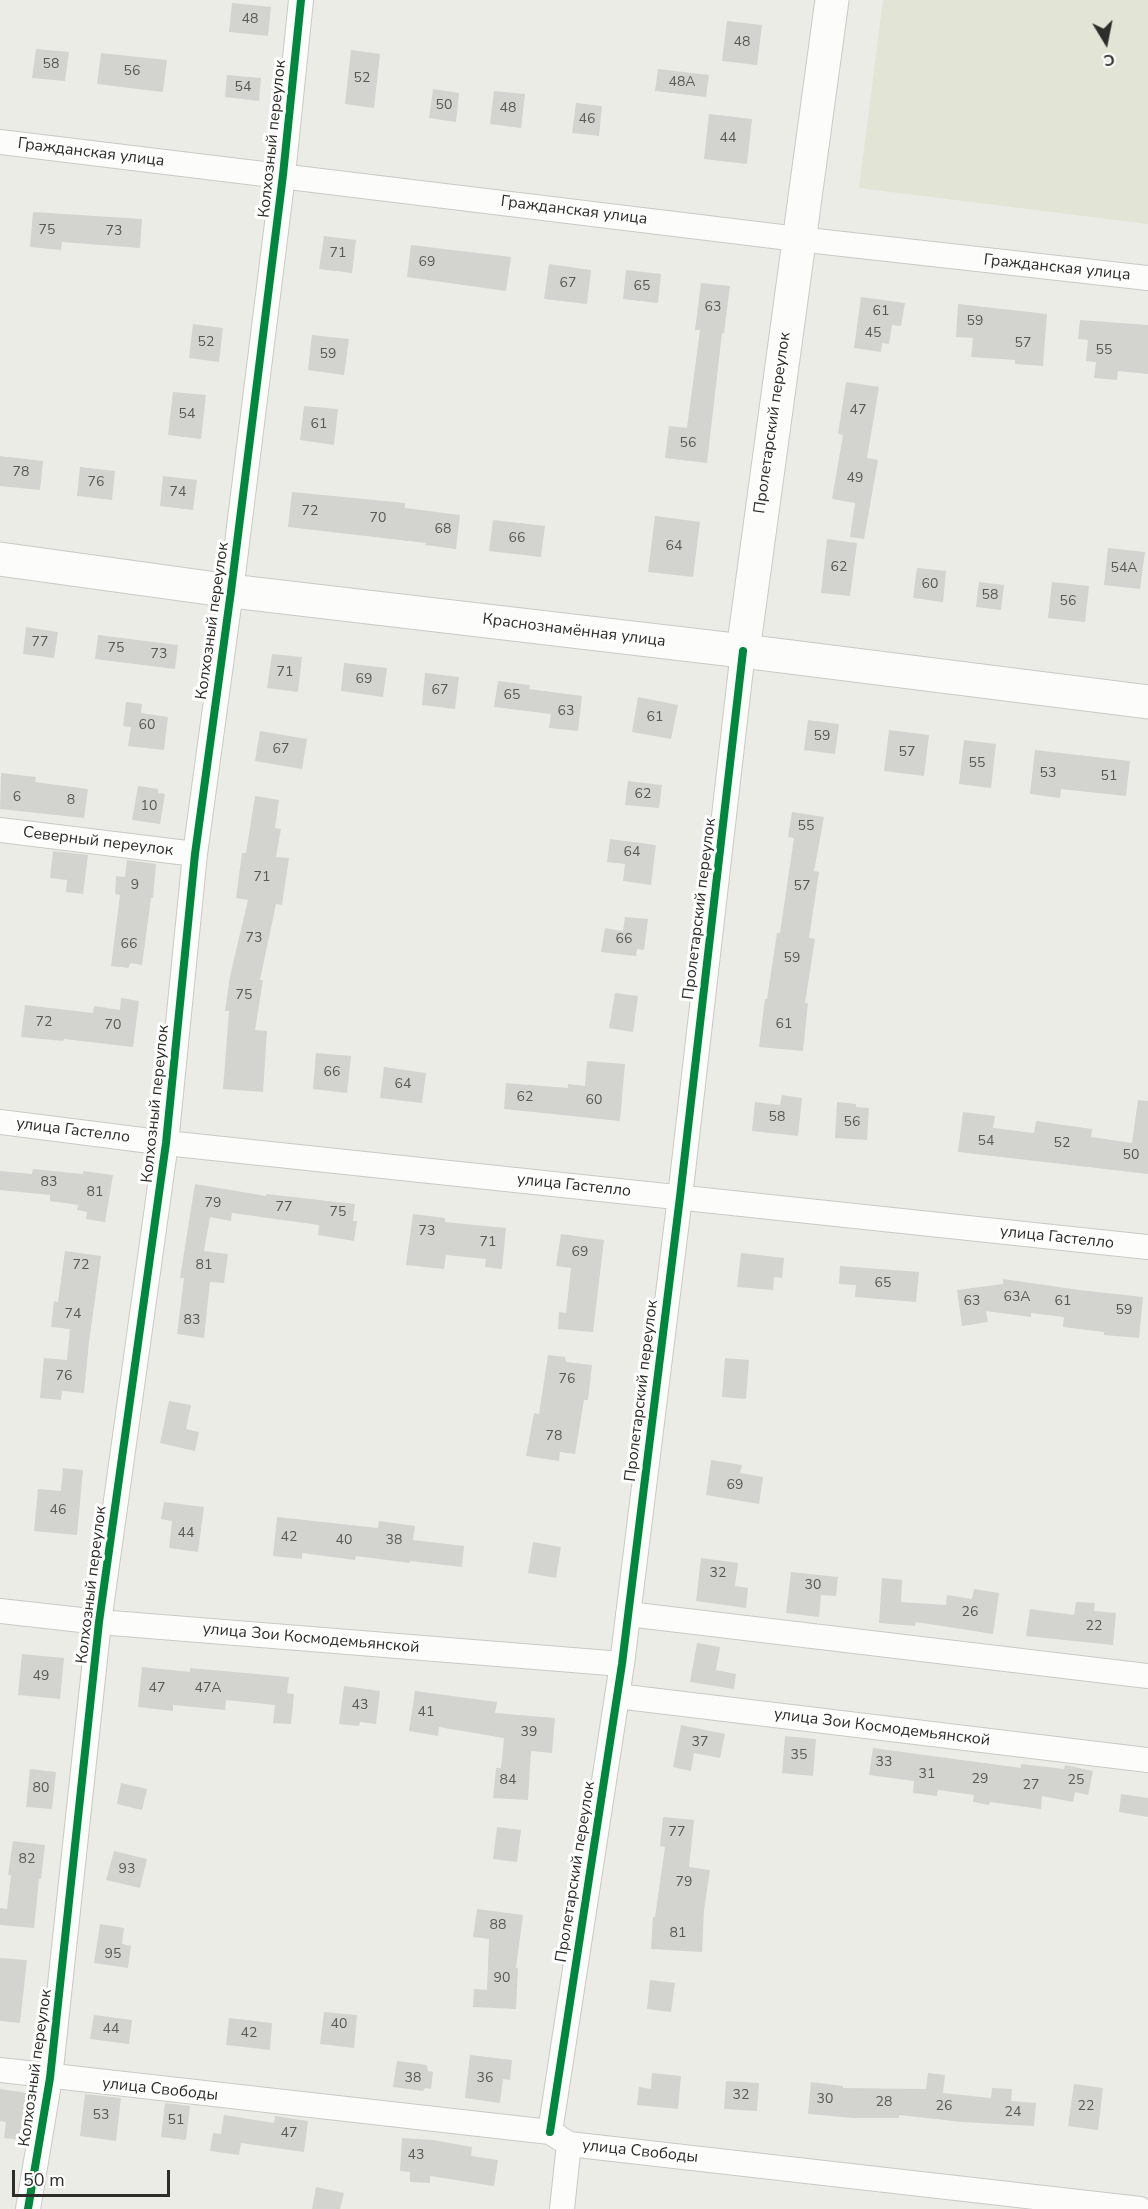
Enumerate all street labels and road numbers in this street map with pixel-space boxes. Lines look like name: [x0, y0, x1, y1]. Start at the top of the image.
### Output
street label: Колхозный переулок: [255, 59, 291, 219]
street label: Гражданская улица: [17, 134, 165, 172]
street label: Гражданская улица: [500, 192, 648, 230]
street label: Гражданская улица: [983, 251, 1131, 285]
street label: Пролетарский переулок: [751, 331, 795, 515]
street label: Колхозный переулок: [192, 541, 234, 701]
street label: Краснознамённая улица: [481, 610, 667, 652]
street label: Пролетарский переулок: [679, 817, 721, 1001]
street label: Северный переулок: [22, 823, 174, 861]
street label: Колхозный переулок: [138, 1024, 174, 1184]
street label: улица Гастелло: [15, 1114, 131, 1148]
street label: улица Гастелло: [516, 1170, 632, 1202]
street label: улица Гастелло: [999, 1222, 1115, 1254]
street label: Пролетарский переулок: [621, 1299, 663, 1483]
street label: Колхозный переулок: [73, 1505, 111, 1665]
street label: улица Зои Космодемьянской: [202, 1620, 420, 1658]
street label: улица Зои Космодемьянской: [773, 1705, 991, 1751]
street label: Пролетарский переулок: [552, 1780, 600, 1964]
street label: Колхозный переулок: [15, 1988, 57, 2148]
street label: улица Свободы: [101, 2074, 219, 2106]
street label: улица Свободы: [581, 2136, 699, 2168]

